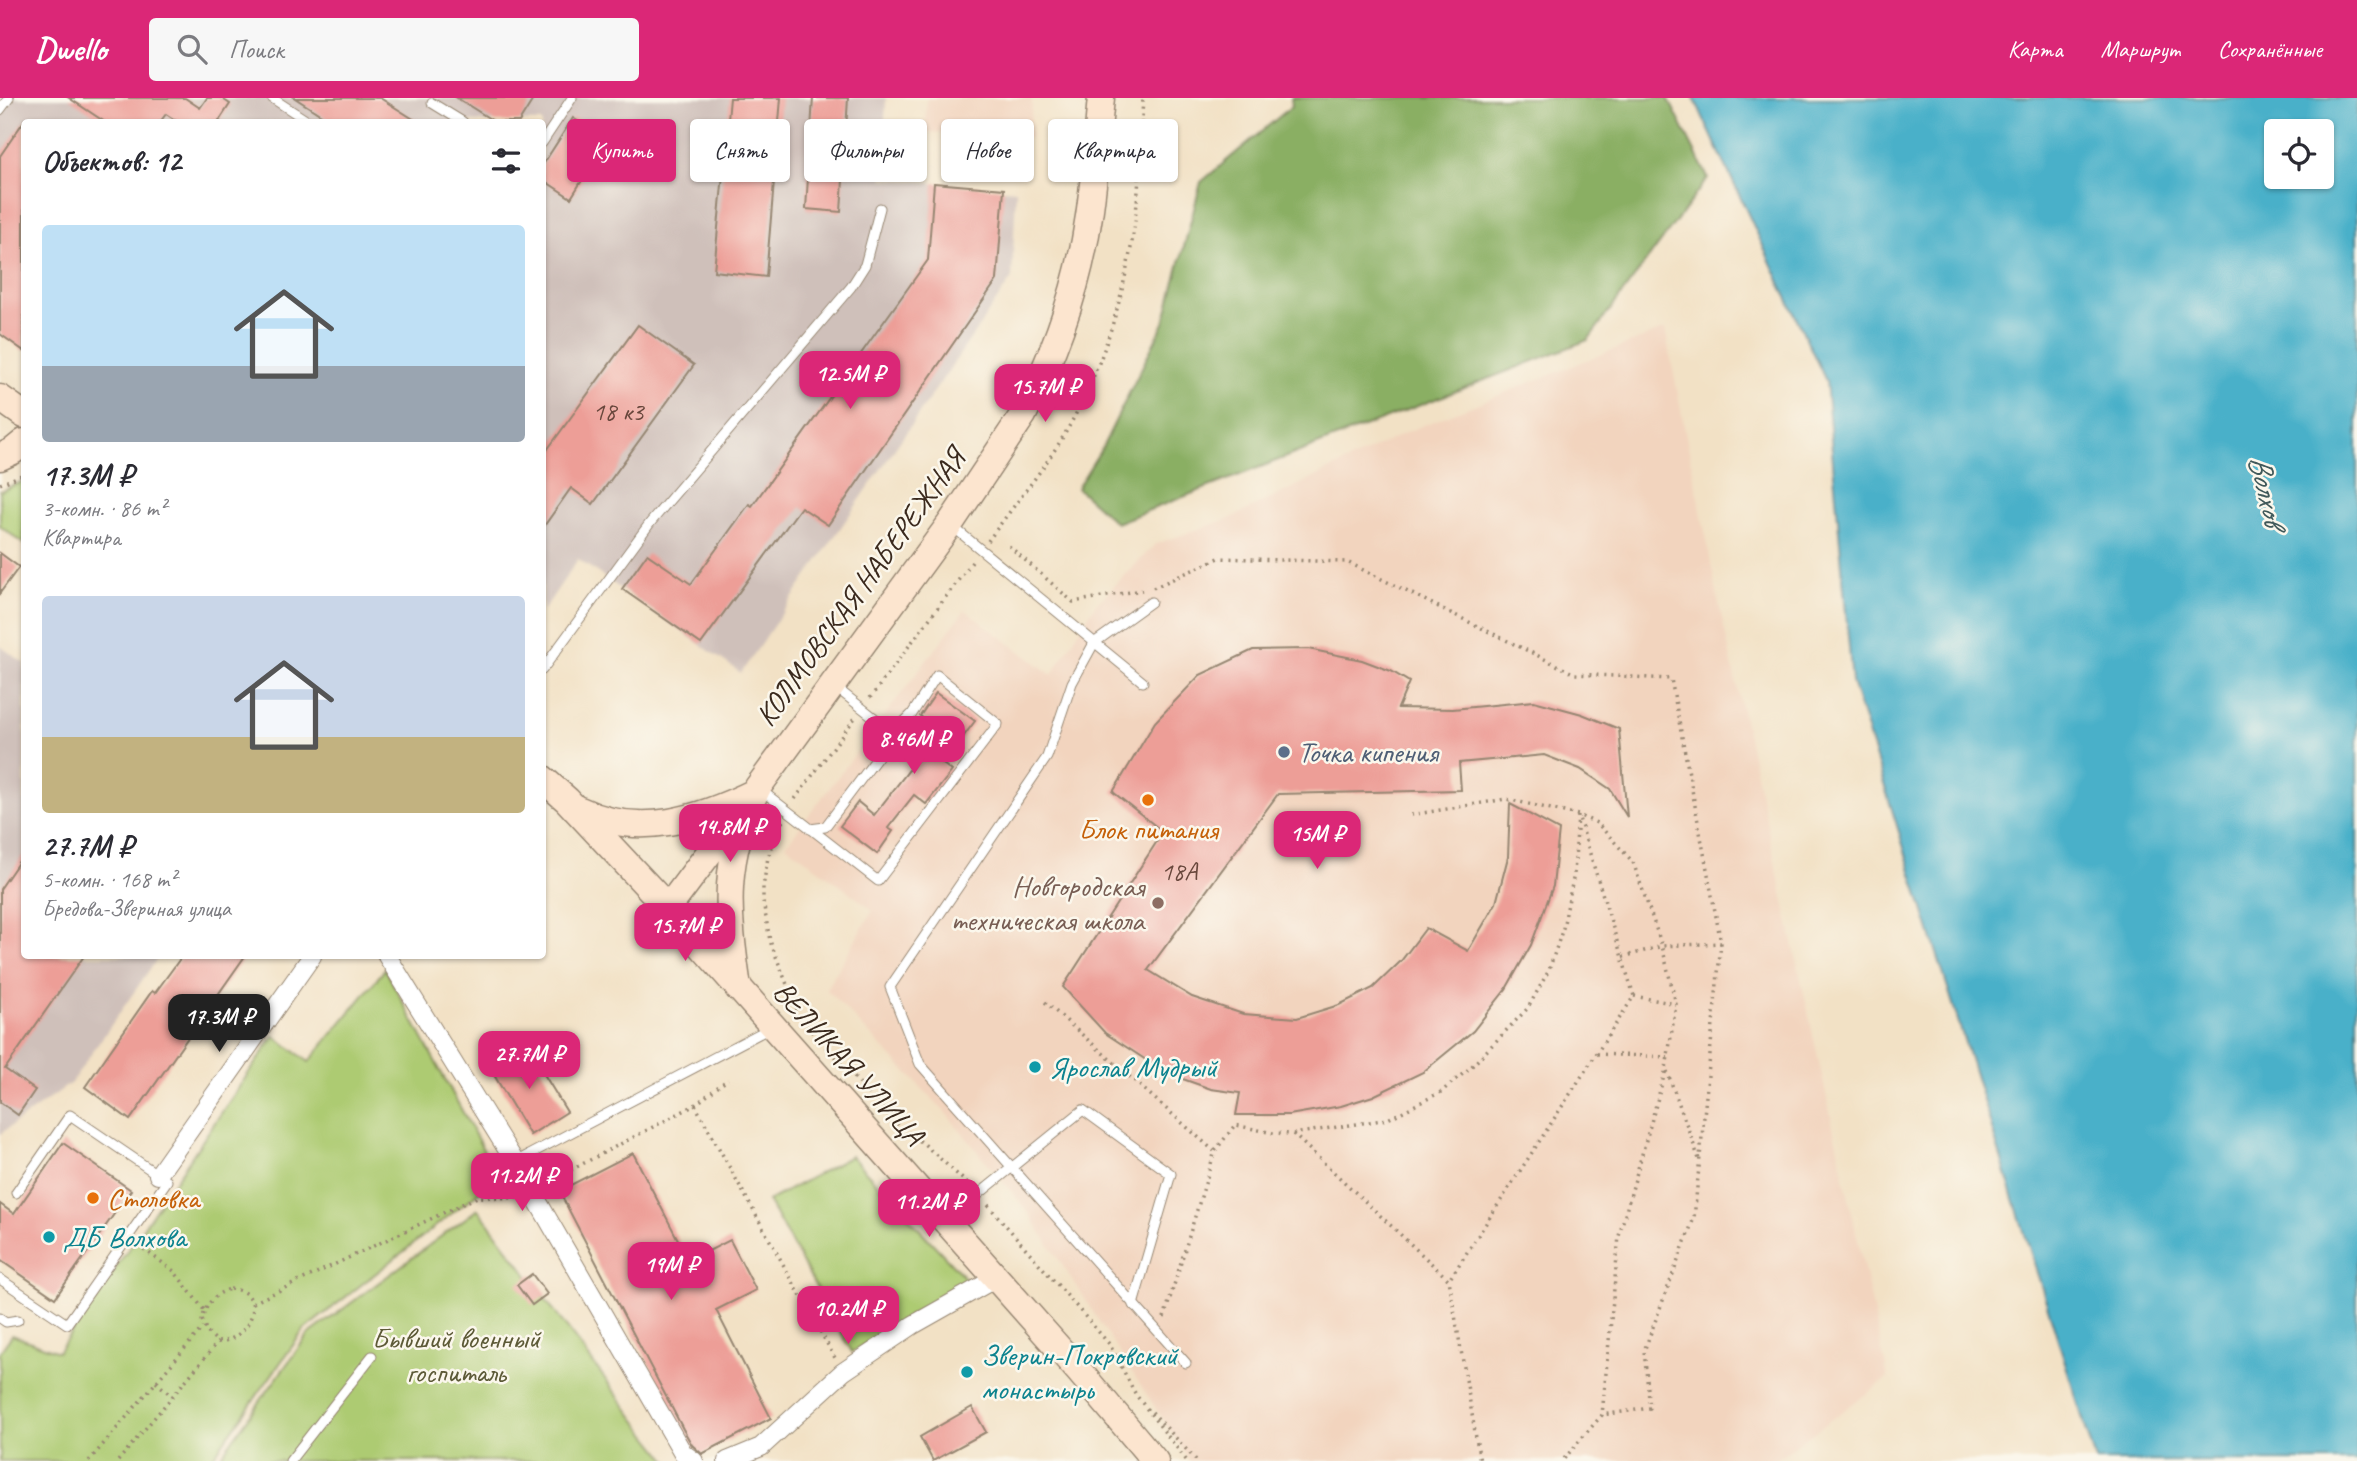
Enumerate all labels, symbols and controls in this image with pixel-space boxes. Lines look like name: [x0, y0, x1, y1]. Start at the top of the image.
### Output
search box: [149, 18, 639, 81]
text: Dwello: [35, 28, 107, 70]
icon: search: [173, 30, 211, 68]
text: Поиск: [229, 33, 284, 66]
text: Карта: [2008, 34, 2063, 64]
text: Маршрут: [2101, 34, 2180, 64]
text: Сохранённые: [2218, 34, 2322, 64]
chip: Купить: [567, 119, 676, 182]
chip: Снять: [690, 119, 790, 182]
chip: Фильтры: [804, 119, 927, 182]
chip: Новое: [941, 119, 1034, 182]
chip: Квартира: [1048, 119, 1178, 182]
map controls: [2264, 119, 2334, 189]
button: locate: [2264, 119, 2334, 189]
text: Объектов: 12: [42, 142, 181, 180]
icon: filters: [487, 142, 525, 180]
icon: home: [221, 271, 347, 397]
pin: 12.5M ₽: [785, 352, 915, 411]
text: 12.5M ₽: [815, 359, 885, 388]
pin: 15.7M ₽: [980, 364, 1110, 424]
text: 15.7M ₽: [1010, 372, 1080, 401]
house number: 18 к3: [593, 395, 646, 428]
street label: КОЛМОВСКАЯ НАБЕРЕЖНАЯ: [747, 438, 976, 733]
water label: Волхов: [2239, 451, 2297, 539]
text: 17.3M ₽: [42, 456, 133, 494]
text: 3-комн. · 86 m²: [42, 494, 166, 523]
text: Квартира: [42, 523, 120, 552]
icon: home: [221, 642, 347, 768]
pin: 8.46M ₽: [849, 716, 979, 776]
text: 8.46M ₽: [879, 724, 949, 753]
place label: Точка кипения: [1298, 733, 1441, 771]
marker: Точка кипения: [1276, 744, 1292, 760]
marker: Блок питания: [1140, 792, 1156, 808]
pin: 14.8M ₽: [665, 804, 795, 864]
place label: Блок питания: [1079, 810, 1220, 848]
text: 14.8M ₽: [695, 812, 765, 841]
pin: 15M ₽: [1268, 812, 1366, 871]
text: 15M ₽: [1290, 819, 1344, 848]
text: 27.7M ₽: [42, 827, 133, 865]
house number: 18А: [1161, 855, 1199, 888]
text: 5-комн. · 168 m²: [42, 865, 176, 894]
place label: Новгородская техническая школа: [951, 867, 1147, 939]
text: Бредова-Звериная улица: [42, 894, 231, 923]
marker: Новгородская техническая школа: [1150, 895, 1166, 911]
pin: 15.7M ₽: [620, 904, 750, 963]
text: 15.7M ₽: [650, 911, 720, 940]
street label: ВЕЛИКАЯ УЛИЦА: [765, 973, 934, 1154]
pin: 17.3M ₽: [154, 995, 284, 1054]
text: 17.3M ₽: [184, 1002, 254, 1031]
pin: 27.7M ₽: [464, 1032, 594, 1091]
text: 27.7M ₽: [494, 1039, 564, 1068]
place label: Ярослав Мудрый: [1049, 1048, 1218, 1086]
marker: Ярослав Мудрый: [1027, 1059, 1043, 1075]
pin: 11.2M ₽: [457, 1154, 587, 1213]
text: 11.2M ₽: [487, 1161, 557, 1190]
place label: Столовка: [107, 1179, 202, 1217]
pin: 11.2M ₽: [864, 1180, 994, 1239]
text: 11.2M ₽: [894, 1187, 964, 1216]
marker: Столовка: [85, 1190, 101, 1206]
place label: ДБ Волхова: [63, 1218, 188, 1256]
marker: ДБ Волхова: [41, 1229, 57, 1245]
pin: 19M ₽: [622, 1242, 720, 1302]
text: 19M ₽: [644, 1250, 698, 1279]
pin: 10.2M ₽: [783, 1286, 913, 1346]
text: 10.2M ₽: [813, 1294, 883, 1323]
park label: Бывший военный госпиталь: [372, 1319, 542, 1391]
place label: Зверин-Покровский монастырь: [981, 1336, 1179, 1408]
marker: Зверин-Покровский монастырь: [959, 1364, 975, 1380]

